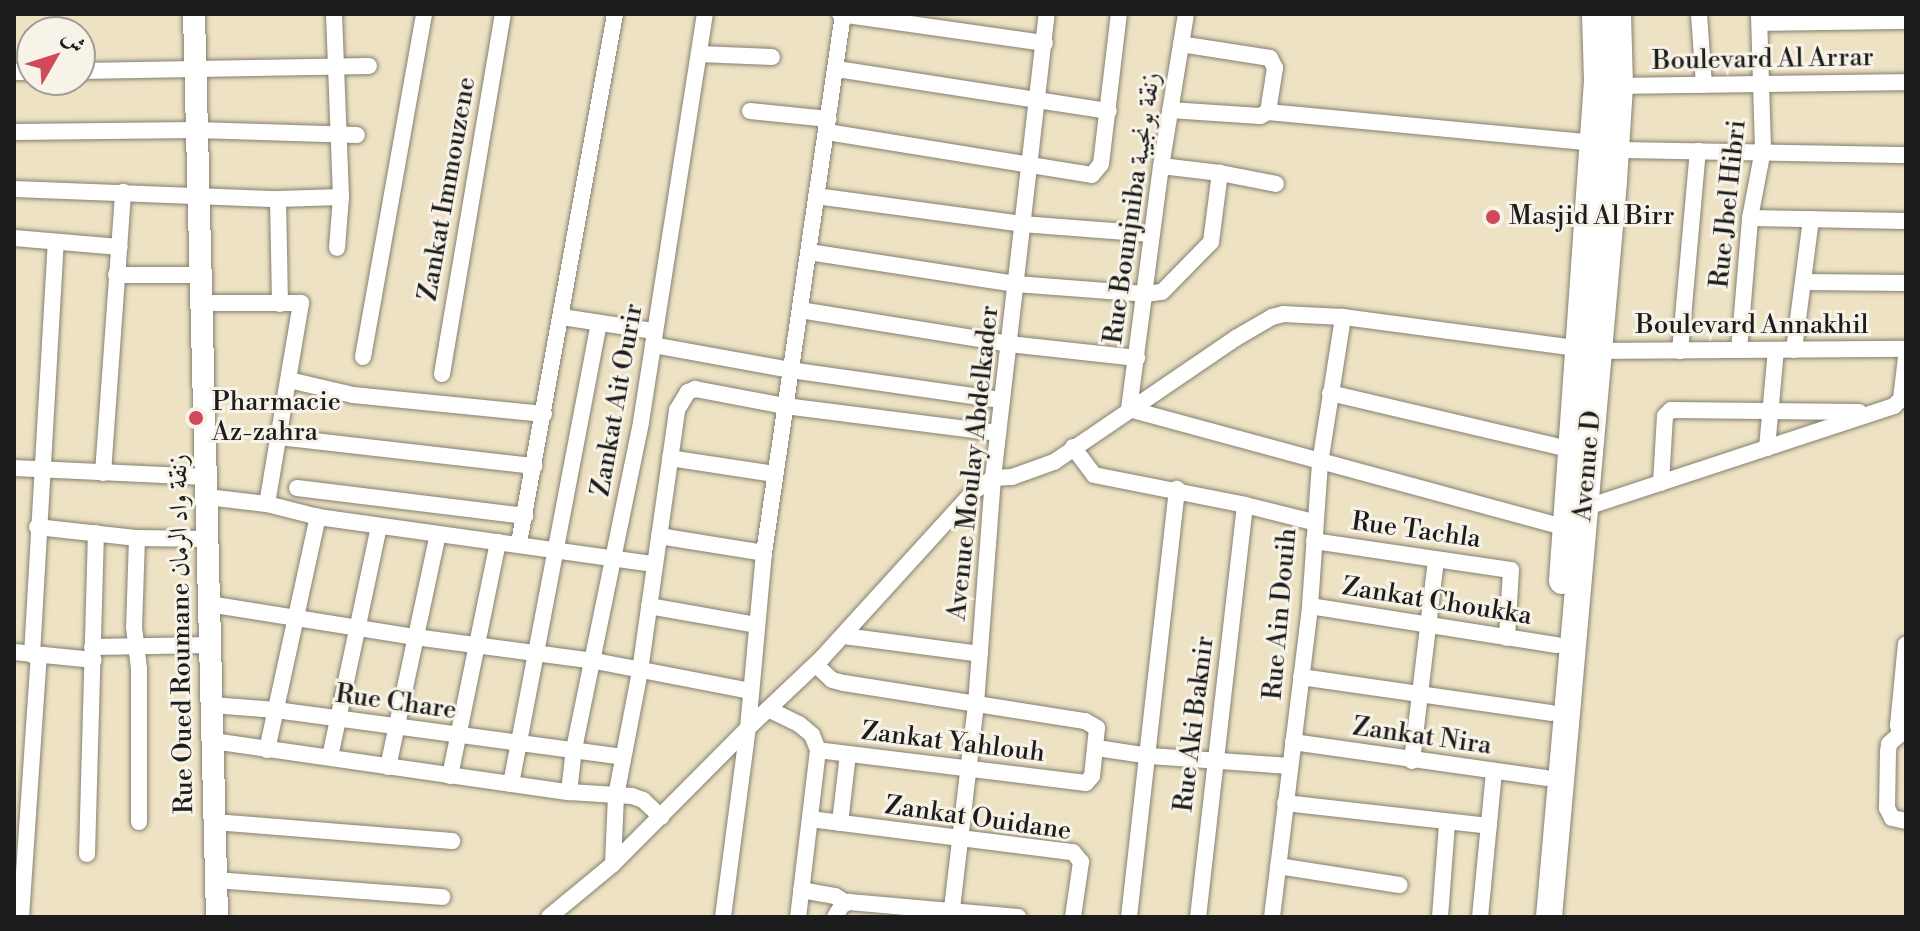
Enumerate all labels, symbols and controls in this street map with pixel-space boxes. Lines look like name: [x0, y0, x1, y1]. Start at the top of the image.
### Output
north arrow: [16, 16, 96, 96]
text: ش: [56, 25, 91, 59]
street label: Boulevard Al Arrar: [1652, 42, 1874, 78]
street label: Rue Bounjniba زنقة بونجيبة: [1098, 70, 1168, 346]
street label: Zankat Immouzene: [413, 75, 483, 303]
street label: Rue Jbel Hibri: [1705, 118, 1753, 290]
place label: Masjid Al Birr: [1509, 201, 1675, 233]
marker: Masjid Al Birr: [1484, 208, 1502, 226]
street label: Zankat Ait Ourir: [586, 301, 650, 499]
street label: Avenue Moulay Abdelkader: [942, 304, 1006, 622]
street label: Boulevard Annakhil: [1636, 310, 1868, 342]
place label: Pharmacie Az-zahra: [212, 387, 341, 448]
marker: Pharmacie Az-zahra: [187, 409, 205, 427]
street label: Avenue D: [1568, 409, 1608, 523]
street label: Rue Oued Roumane زنقة واد الرمان: [163, 454, 201, 814]
street label: Rue Tachla: [1349, 506, 1483, 556]
street label: Rue Ain Douih: [1258, 527, 1304, 701]
street label: Zankat Choukka: [1340, 572, 1534, 632]
street label: Rue Aki Baknir: [1169, 634, 1221, 814]
street label: Rue Chare: [333, 679, 459, 727]
street label: Zankat Nira: [1351, 712, 1493, 762]
street label: Zankat Yahlouh: [859, 716, 1047, 770]
street label: Zankat Ouidane: [883, 790, 1073, 848]

